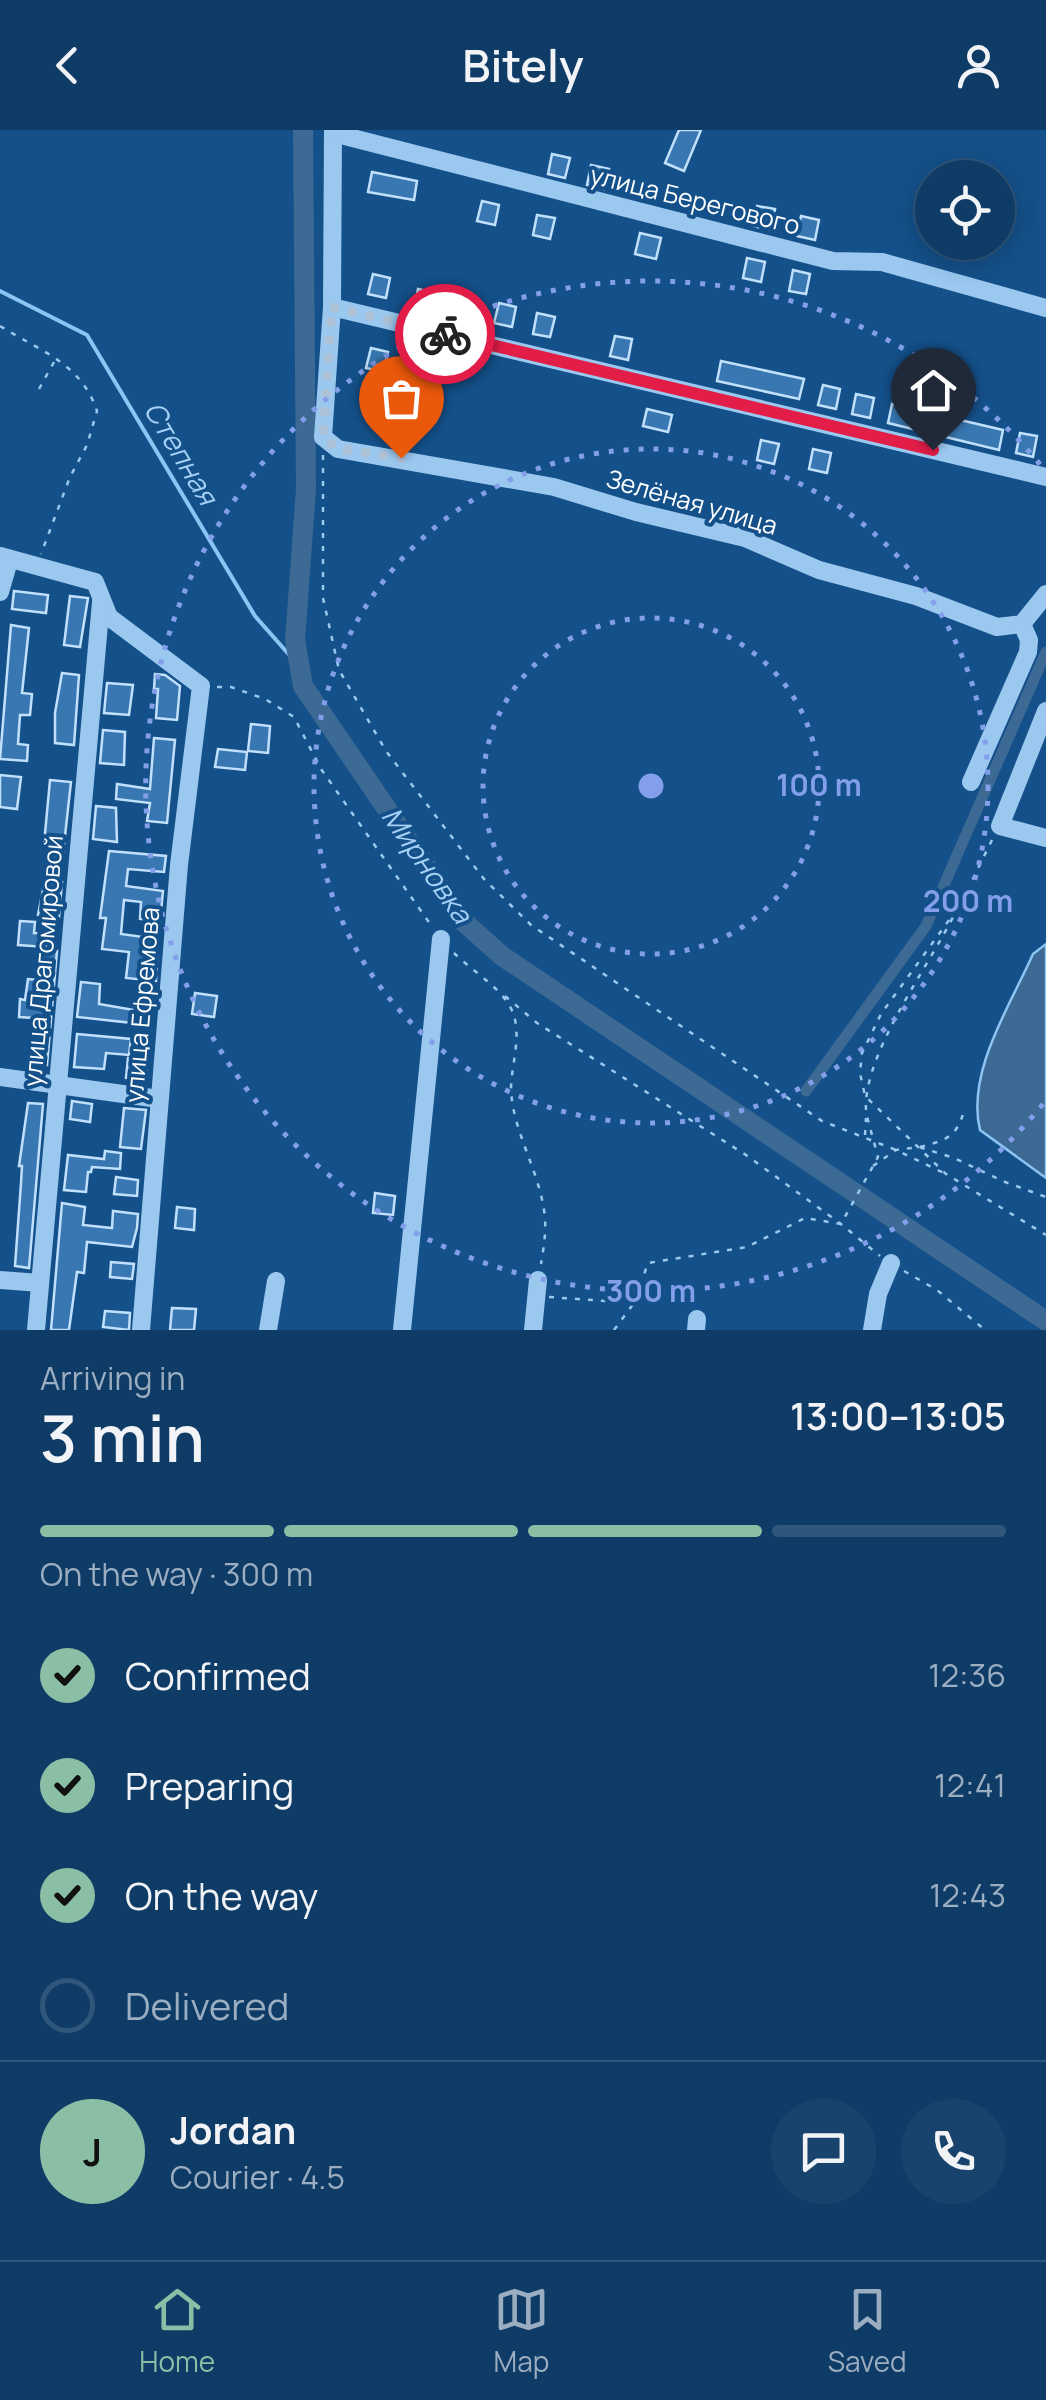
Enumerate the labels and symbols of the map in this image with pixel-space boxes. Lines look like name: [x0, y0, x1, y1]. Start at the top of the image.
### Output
street label: улица Берегового: [586, 156, 804, 243]
courier: [395, 284, 495, 384]
pin: [891, 348, 976, 451]
pin: [359, 356, 444, 459]
water label: Степная: [136, 394, 229, 513]
street label: Зелёная улица: [602, 460, 782, 543]
text: 100 m: [776, 764, 862, 805]
centre of rings: [633, 768, 669, 804]
water label: Мирновка: [374, 799, 483, 931]
street label: улица Драгомировой: [14, 834, 71, 1088]
text: 200 m: [923, 880, 1013, 921]
street label: улица Ефремова: [116, 906, 167, 1104]
text: 300 m: [606, 1270, 696, 1311]

